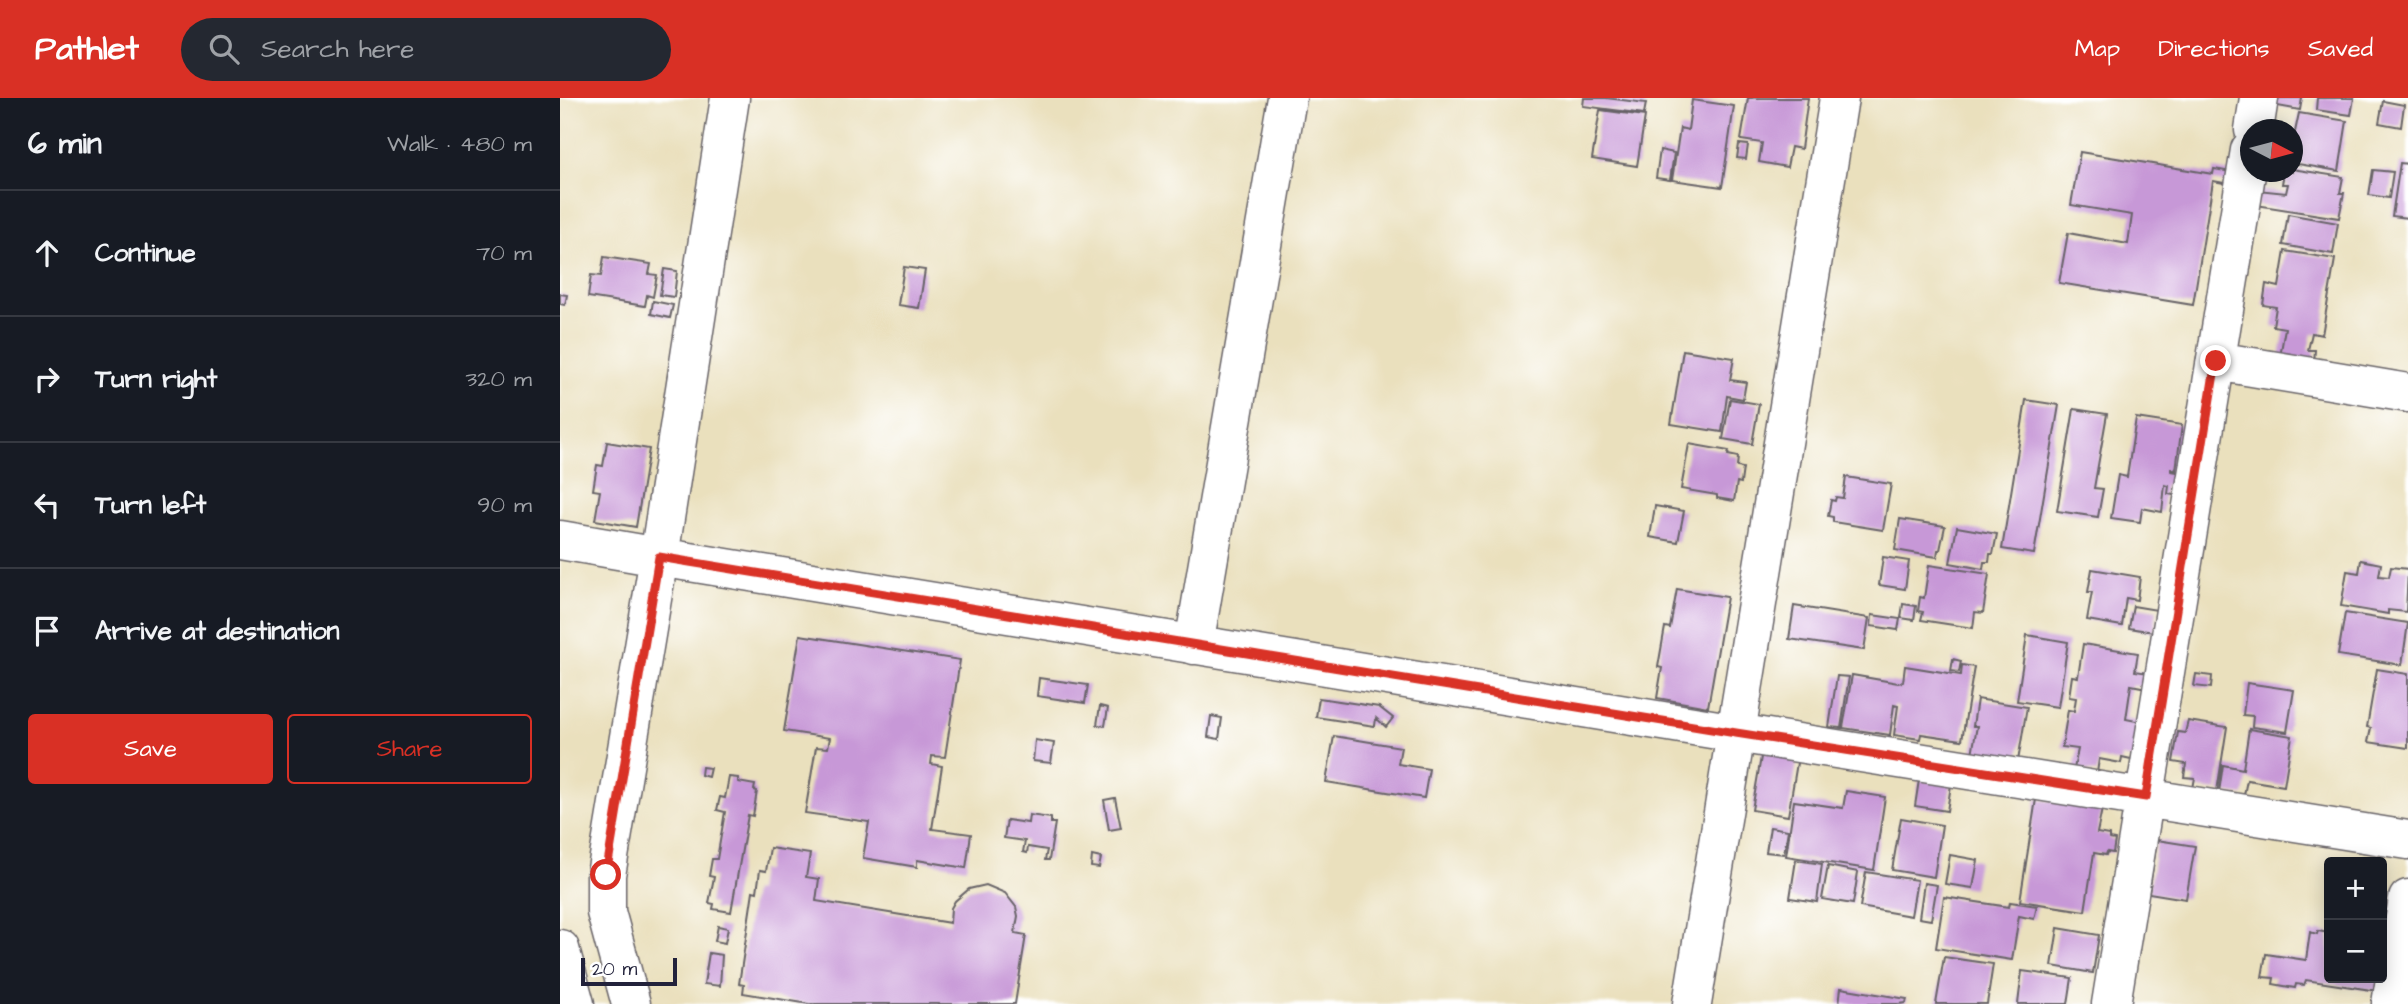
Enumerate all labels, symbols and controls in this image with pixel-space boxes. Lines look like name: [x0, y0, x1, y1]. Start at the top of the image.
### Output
search box: [181, 18, 671, 81]
text: Pathlet: [35, 26, 139, 72]
icon: search: [205, 30, 243, 68]
text: Search here: [261, 31, 414, 67]
text: Map: [2075, 32, 2120, 66]
text: Directions: [2158, 32, 2270, 66]
text: Saved: [2308, 32, 2373, 66]
north arrow: [2240, 119, 2303, 182]
text: 6 min: [28, 123, 102, 165]
text: Walk · 480 m: [387, 128, 532, 160]
icon: ahead: [28, 234, 66, 272]
text: Continue: [95, 235, 196, 271]
text: 70 m: [476, 237, 532, 269]
route end: [2200, 345, 2231, 376]
icon: right: [28, 360, 66, 398]
text: Turn right: [95, 361, 217, 397]
text: 320 m: [466, 363, 532, 395]
icon: left: [28, 486, 66, 524]
text: Turn left: [95, 487, 206, 523]
text: 90 m: [477, 489, 532, 521]
icon: arrive: [28, 612, 66, 650]
text: Arrive at destination: [95, 613, 340, 649]
button: Save: [28, 714, 273, 784]
button: Share: [287, 714, 532, 784]
map controls: [2324, 857, 2387, 983]
button: +: [2324, 857, 2387, 920]
route start: [590, 859, 621, 890]
button: −: [2324, 920, 2387, 983]
scale bar: [581, 955, 677, 987]
text: 20 m: [592, 956, 637, 983]

